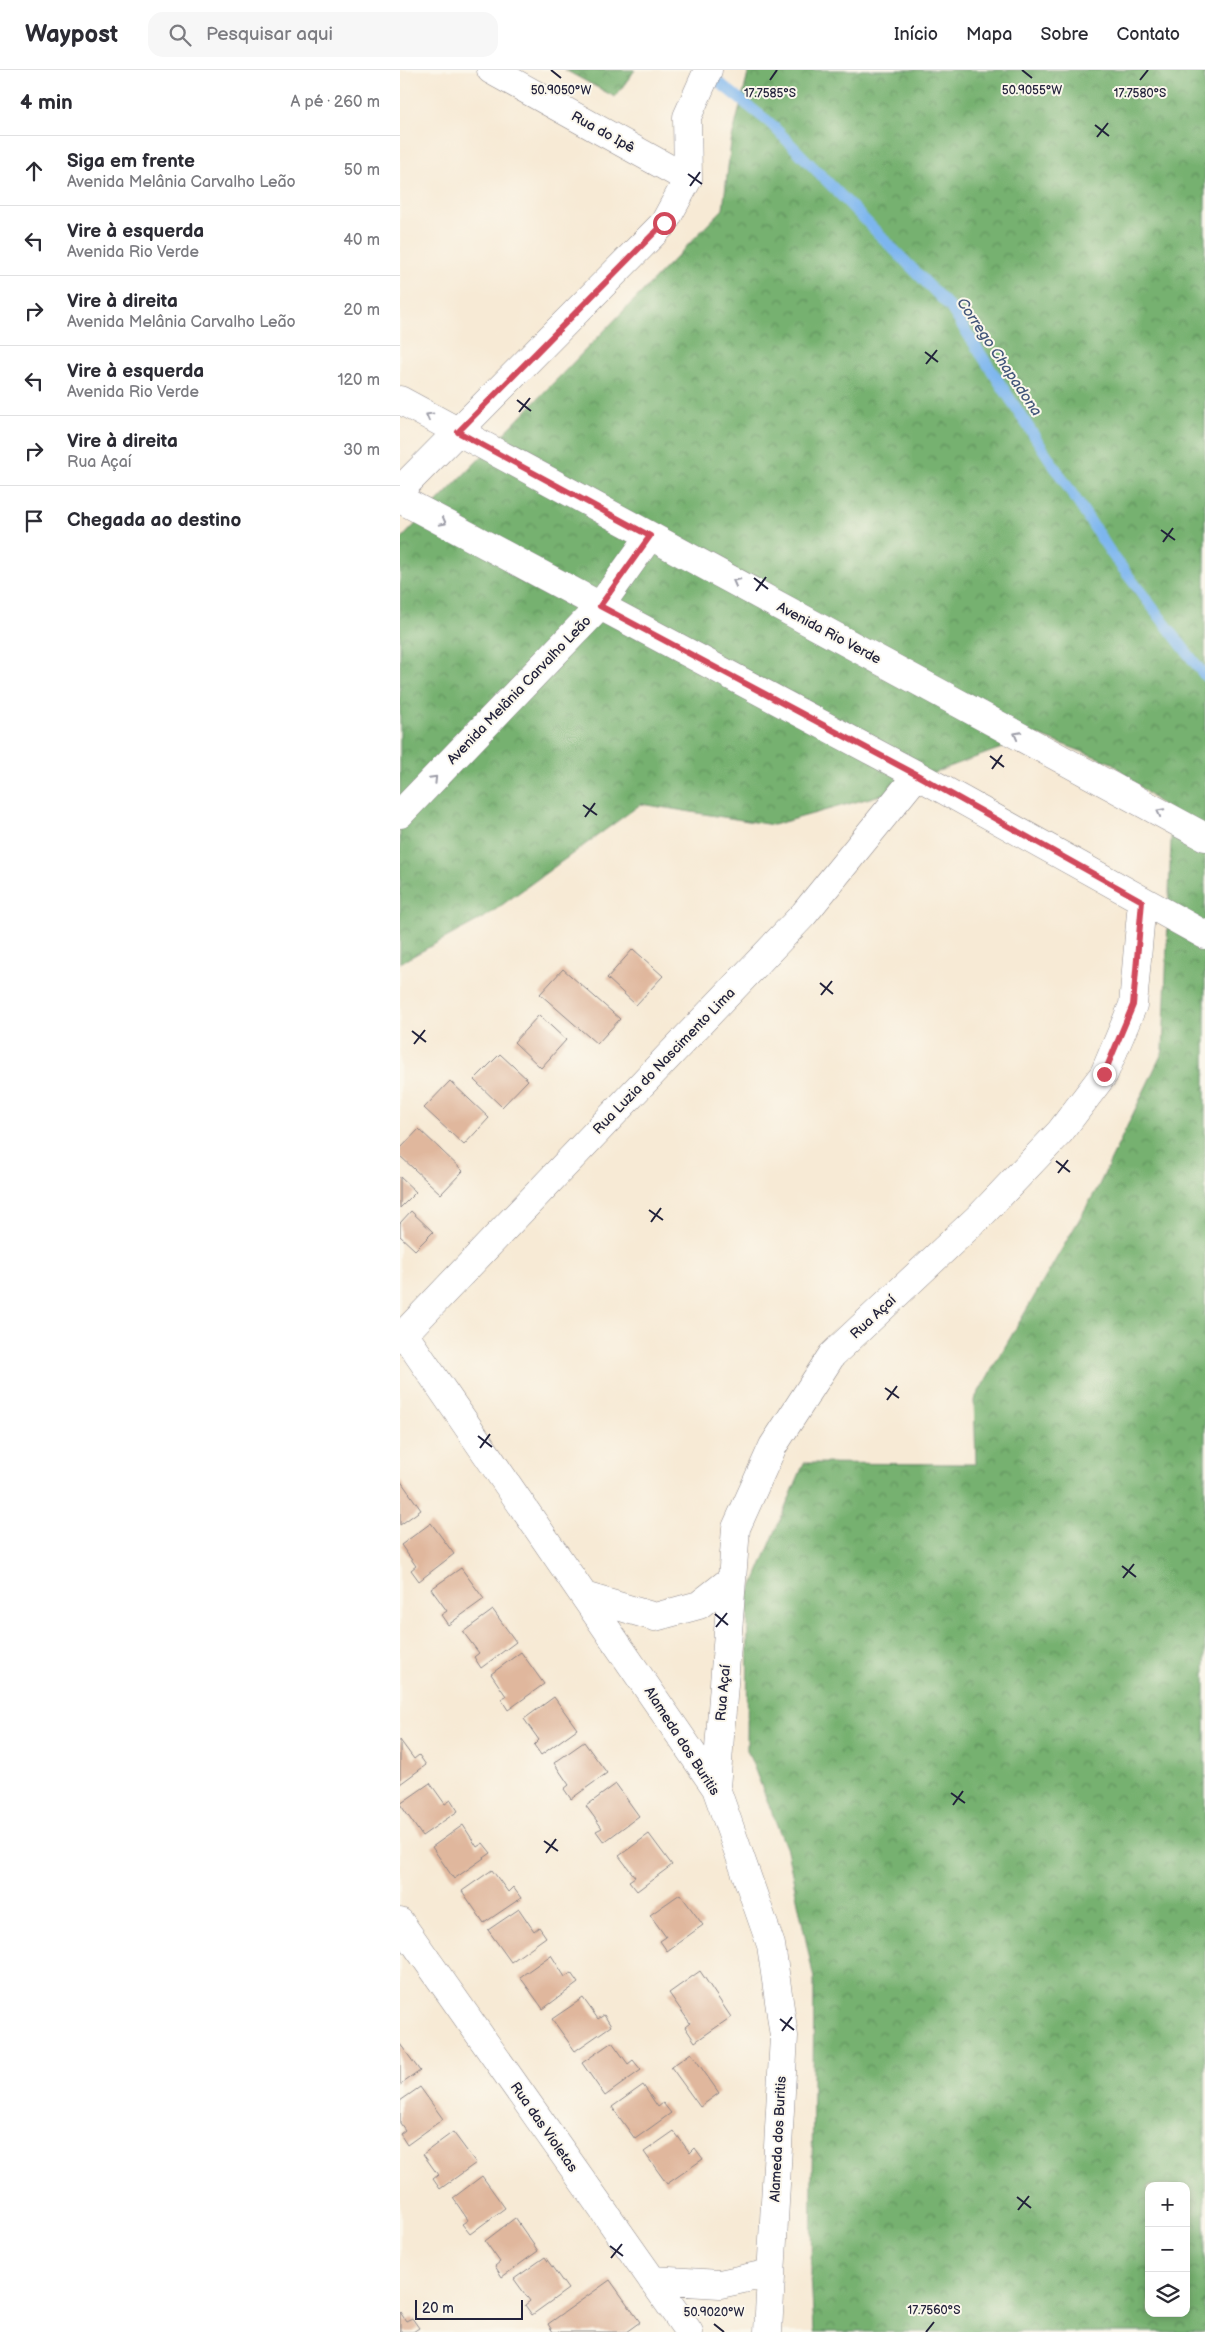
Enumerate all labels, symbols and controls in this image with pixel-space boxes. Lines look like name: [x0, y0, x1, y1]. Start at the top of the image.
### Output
search box: [148, 12, 498, 57]
text: Waypost: [25, 20, 118, 49]
icon: search: [166, 21, 194, 49]
text: Pesquisar aqui: [206, 23, 333, 46]
text: Início: [894, 24, 938, 45]
text: Mapa: [966, 24, 1012, 45]
text: Sobre: [1040, 24, 1088, 45]
text: Contato: [1116, 24, 1180, 45]
text: 50.9050°W: [531, 83, 591, 98]
text: 50.9055°W: [1002, 83, 1062, 98]
text: 17.7585°S: [744, 86, 796, 101]
text: 17.7580°S: [1114, 86, 1166, 101]
text: 4 min: [20, 90, 73, 115]
text: A pé · 260 m: [290, 93, 380, 112]
street label: Rua do Ipê: [568, 108, 638, 157]
text: Siga em frente: [67, 150, 195, 173]
icon: ahead: [20, 157, 48, 185]
text: 50 m: [344, 161, 380, 180]
text: Avenida Melânia Carvalho Leão: [67, 173, 296, 192]
route start: [653, 212, 676, 235]
text: Vire à esquerda: [67, 220, 204, 243]
icon: left: [20, 227, 48, 255]
text: 40 m: [343, 231, 380, 250]
text: Avenida Rio Verde: [67, 243, 199, 262]
text: Vire à direita: [67, 290, 178, 313]
water label: Corrego Chapadona: [952, 294, 1046, 420]
icon: right: [20, 297, 48, 325]
text: 20 m: [344, 301, 380, 320]
text: Avenida Melânia Carvalho Leão: [67, 313, 296, 332]
text: Vire à esquerda: [67, 360, 204, 383]
icon: left: [20, 367, 48, 395]
text: 120 m: [337, 371, 380, 390]
text: Avenida Rio Verde: [67, 383, 199, 402]
one-way arrow: [425, 412, 434, 422]
text: Vire à direita: [67, 430, 178, 453]
icon: right: [20, 437, 48, 465]
text: 30 m: [343, 441, 380, 460]
text: Rua Açaí: [67, 453, 131, 472]
icon: arrive: [20, 507, 48, 535]
text: Chegada ao destino: [67, 509, 241, 532]
one-way arrow: [438, 516, 447, 526]
one-way arrow: [732, 578, 741, 588]
street label: Avenida Rio Verde: [774, 598, 884, 668]
street label: Avenida Melânia Carvalho Leão: [443, 612, 595, 768]
one-way arrow: [1013, 731, 1022, 741]
one-way arrow: [428, 776, 437, 785]
one-way arrow: [1156, 808, 1165, 818]
street label: Rua Luzia do Nascimento Lima: [589, 984, 739, 1138]
route end: [1093, 1063, 1116, 1086]
street label: Rua Açaí: [847, 1291, 900, 1342]
street label: Rua Açaí: [712, 1663, 734, 1722]
street label: Alameda dos Buritis: [641, 1684, 723, 1799]
street label: Alameda dos Buritis: [766, 2076, 790, 2202]
street label: Rua das Violetas: [507, 2079, 581, 2175]
map controls: [1145, 2182, 1190, 2317]
button: +: [1145, 2182, 1190, 2227]
button: −: [1145, 2227, 1190, 2272]
button: layers: [1145, 2272, 1190, 2317]
scale bar: [415, 2297, 522, 2320]
text: 20 m: [422, 2300, 454, 2317]
text: 17.7560°S: [908, 2303, 960, 2318]
text: 50.9020°W: [684, 2305, 744, 2320]

